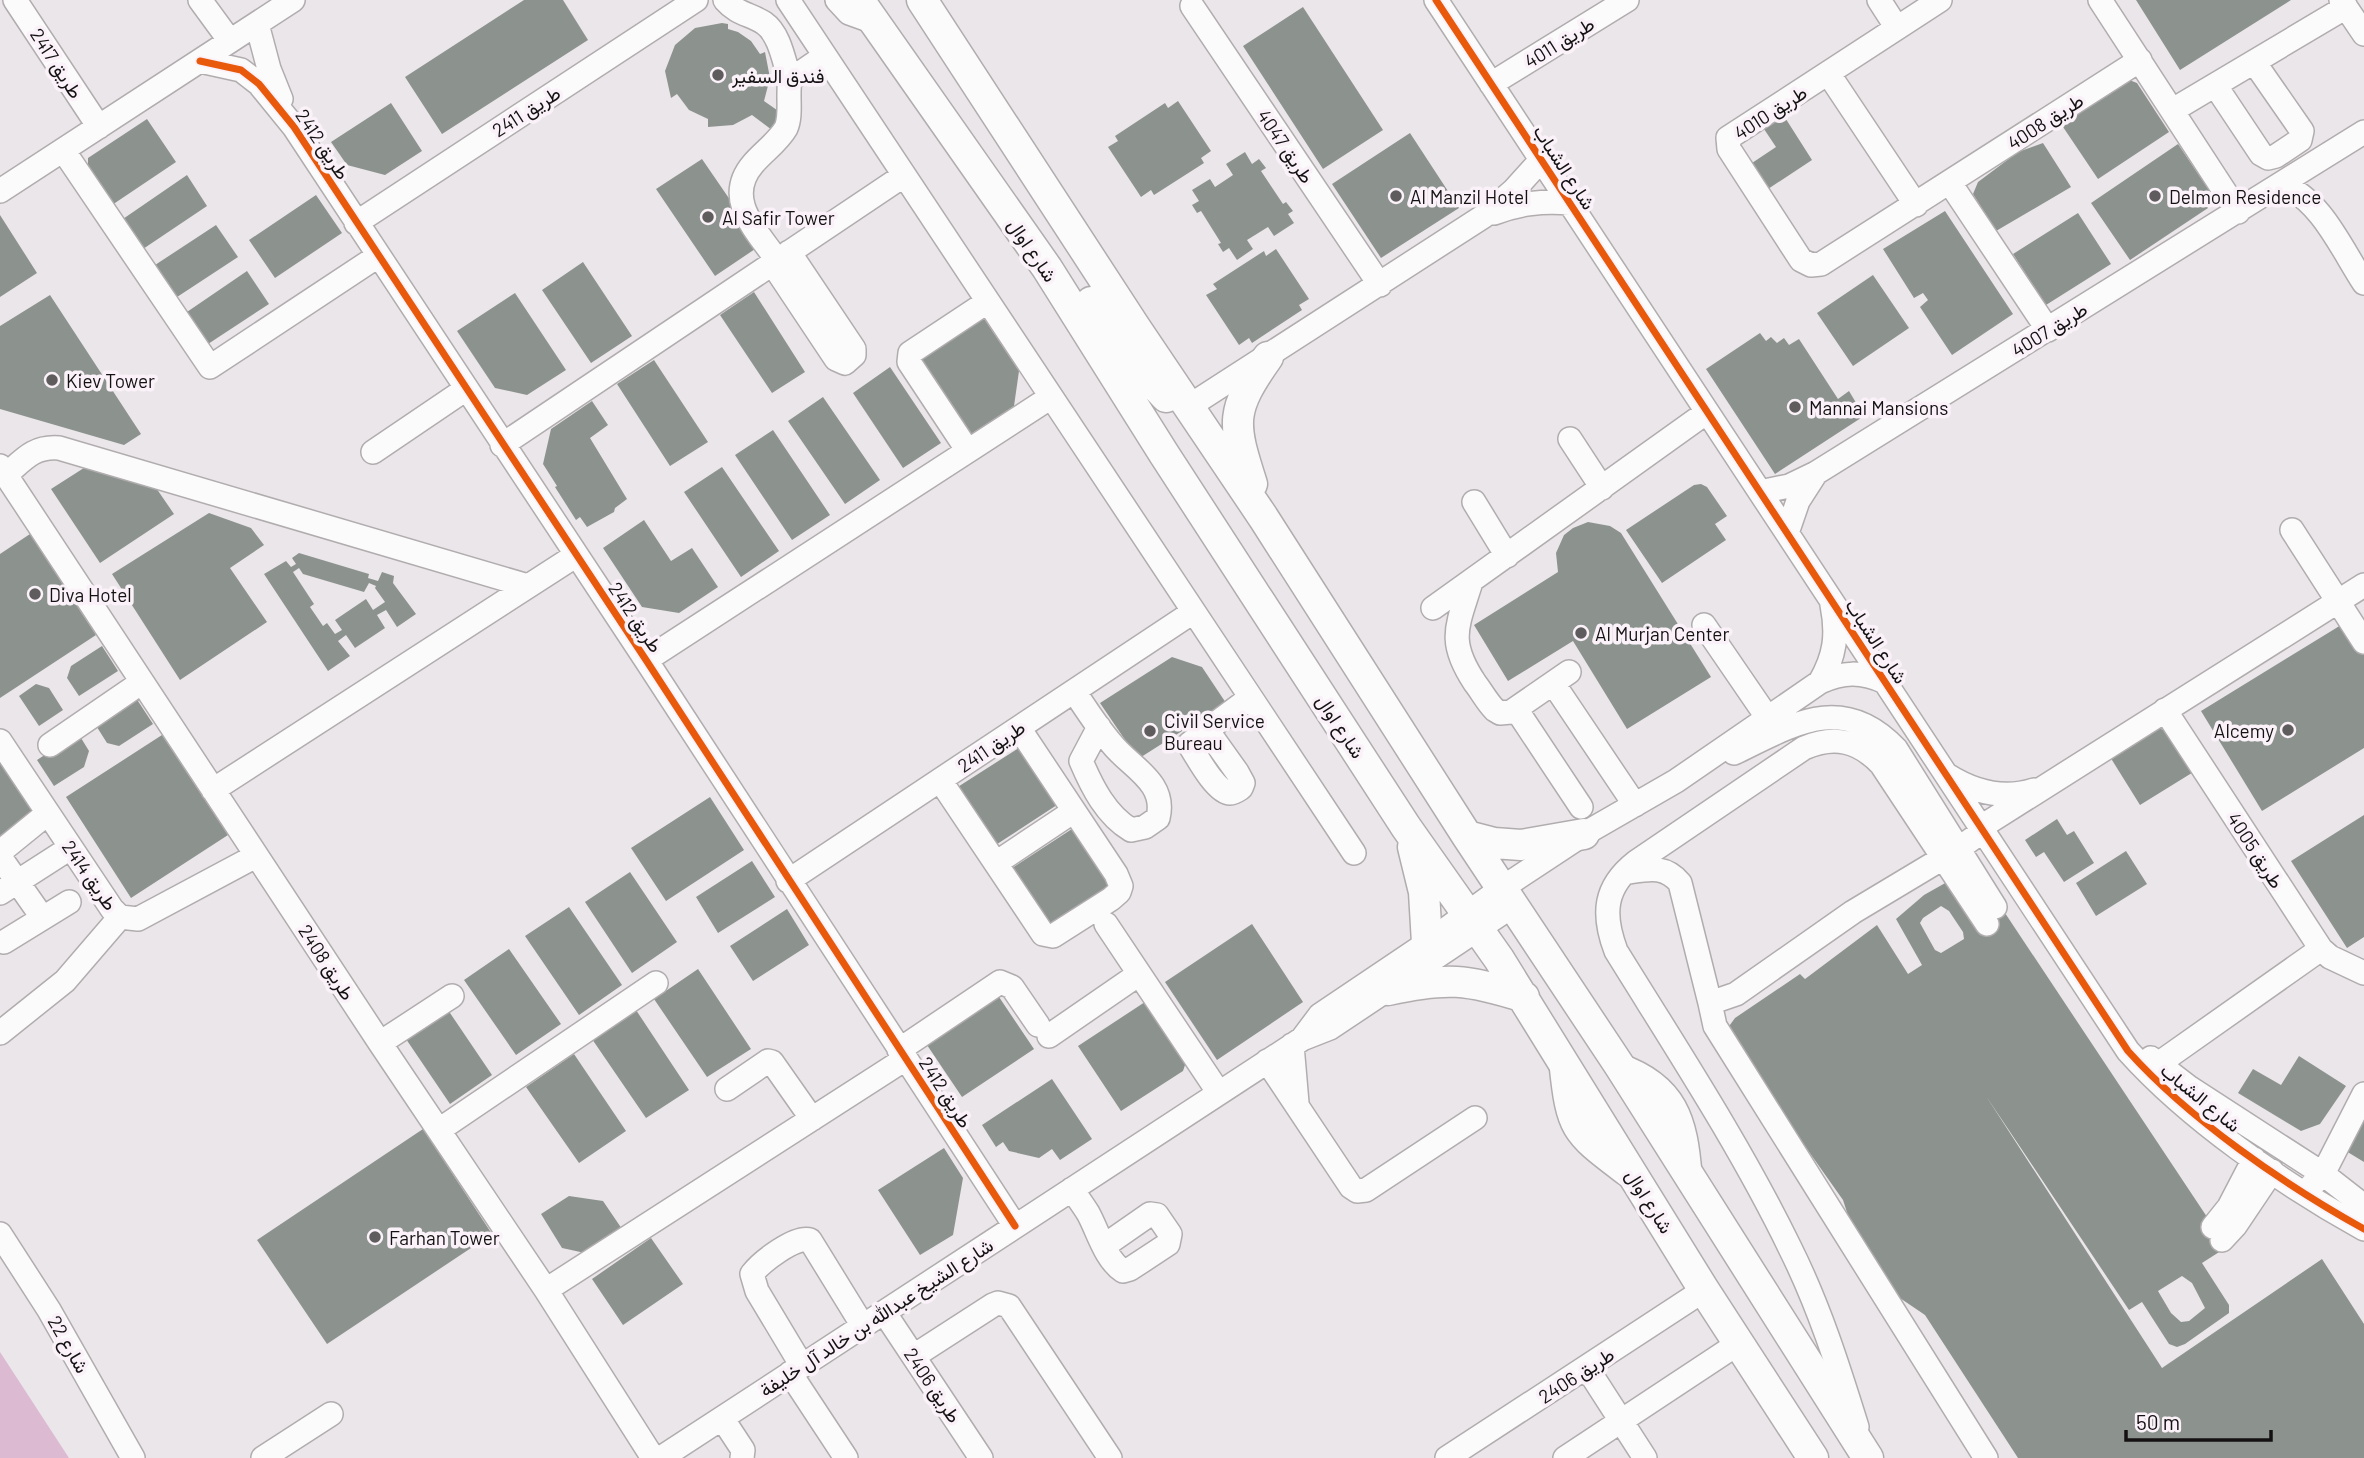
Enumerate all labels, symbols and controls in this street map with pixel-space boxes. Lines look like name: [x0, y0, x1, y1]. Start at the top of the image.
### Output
street label: طريق 4011: [1520, 12, 1599, 73]
street label: طريق 2417: [25, 24, 88, 103]
place label: فندق السفير: [731, 64, 824, 88]
marker: فندق السفير: [710, 67, 726, 83]
street label: طريق 4010: [1729, 80, 1811, 145]
street label: طريق 2411: [488, 81, 565, 142]
street label: طريق 4008: [2003, 88, 2088, 155]
street label: طريق 2412: [290, 104, 355, 184]
street label: طريق 4047: [1252, 105, 1319, 188]
street label: شارع الشباب: [1528, 120, 1601, 215]
place label: Al Manzil Hotel: [1410, 185, 1529, 208]
place label: Delmon Residence: [2169, 185, 2321, 208]
marker: Al Manzil Hotel: [1388, 188, 1404, 204]
marker: Delmon Residence: [2147, 188, 2163, 204]
place label: Al Safir Tower: [722, 206, 835, 229]
marker: Al Safir Tower: [700, 209, 716, 225]
street label: شارع اوال: [1002, 214, 1063, 287]
street label: طريق 4007: [2007, 297, 2092, 362]
place label: Kiev Tower: [66, 369, 155, 392]
marker: Kiev Tower: [44, 372, 60, 388]
place label: Mannai Mansions: [1809, 396, 1948, 419]
marker: Mannai Mansions: [1787, 399, 1803, 415]
street label: طريق 2412: [603, 577, 668, 657]
place label: Diva Hotel: [49, 583, 132, 606]
marker: Diva Hotel: [27, 586, 43, 602]
street label: شارع الشباب: [1840, 594, 1913, 689]
place label: Al Murjan Center: [1595, 622, 1729, 645]
marker: Al Murjan Center: [1573, 625, 1589, 641]
street label: شارع اوال: [1310, 690, 1370, 763]
place label: Civil Service Bureau: [1164, 709, 1265, 754]
street label: طريق 2411: [953, 715, 1030, 778]
place label: Alcemy: [2214, 719, 2274, 742]
marker: Alcemy: [2280, 722, 2296, 738]
marker: Civil Service Bureau: [1142, 723, 1158, 739]
street label: طريق 4005: [2222, 808, 2289, 893]
street label: طريق 2414: [57, 836, 122, 915]
street label: طريق 2408: [293, 920, 360, 1005]
street label: طريق 2412: [914, 1052, 977, 1132]
street label: شارع الشباب: [2155, 1058, 2246, 1138]
street label: شارع اوال: [1620, 1165, 1679, 1238]
place label: Farhan Tower: [389, 1226, 500, 1249]
marker: Farhan Tower: [367, 1229, 383, 1245]
street label: شارع الشيخ عبدالله بن خالد آل خليفة: [755, 1233, 999, 1404]
street label: شارع 22: [42, 1311, 95, 1378]
street label: طريق 2406: [1534, 1342, 1619, 1409]
street label: طريق 2406: [899, 1343, 966, 1427]
scale bar: [2126, 1398, 2271, 1442]
text: 50 m: [2136, 1409, 2180, 1434]

